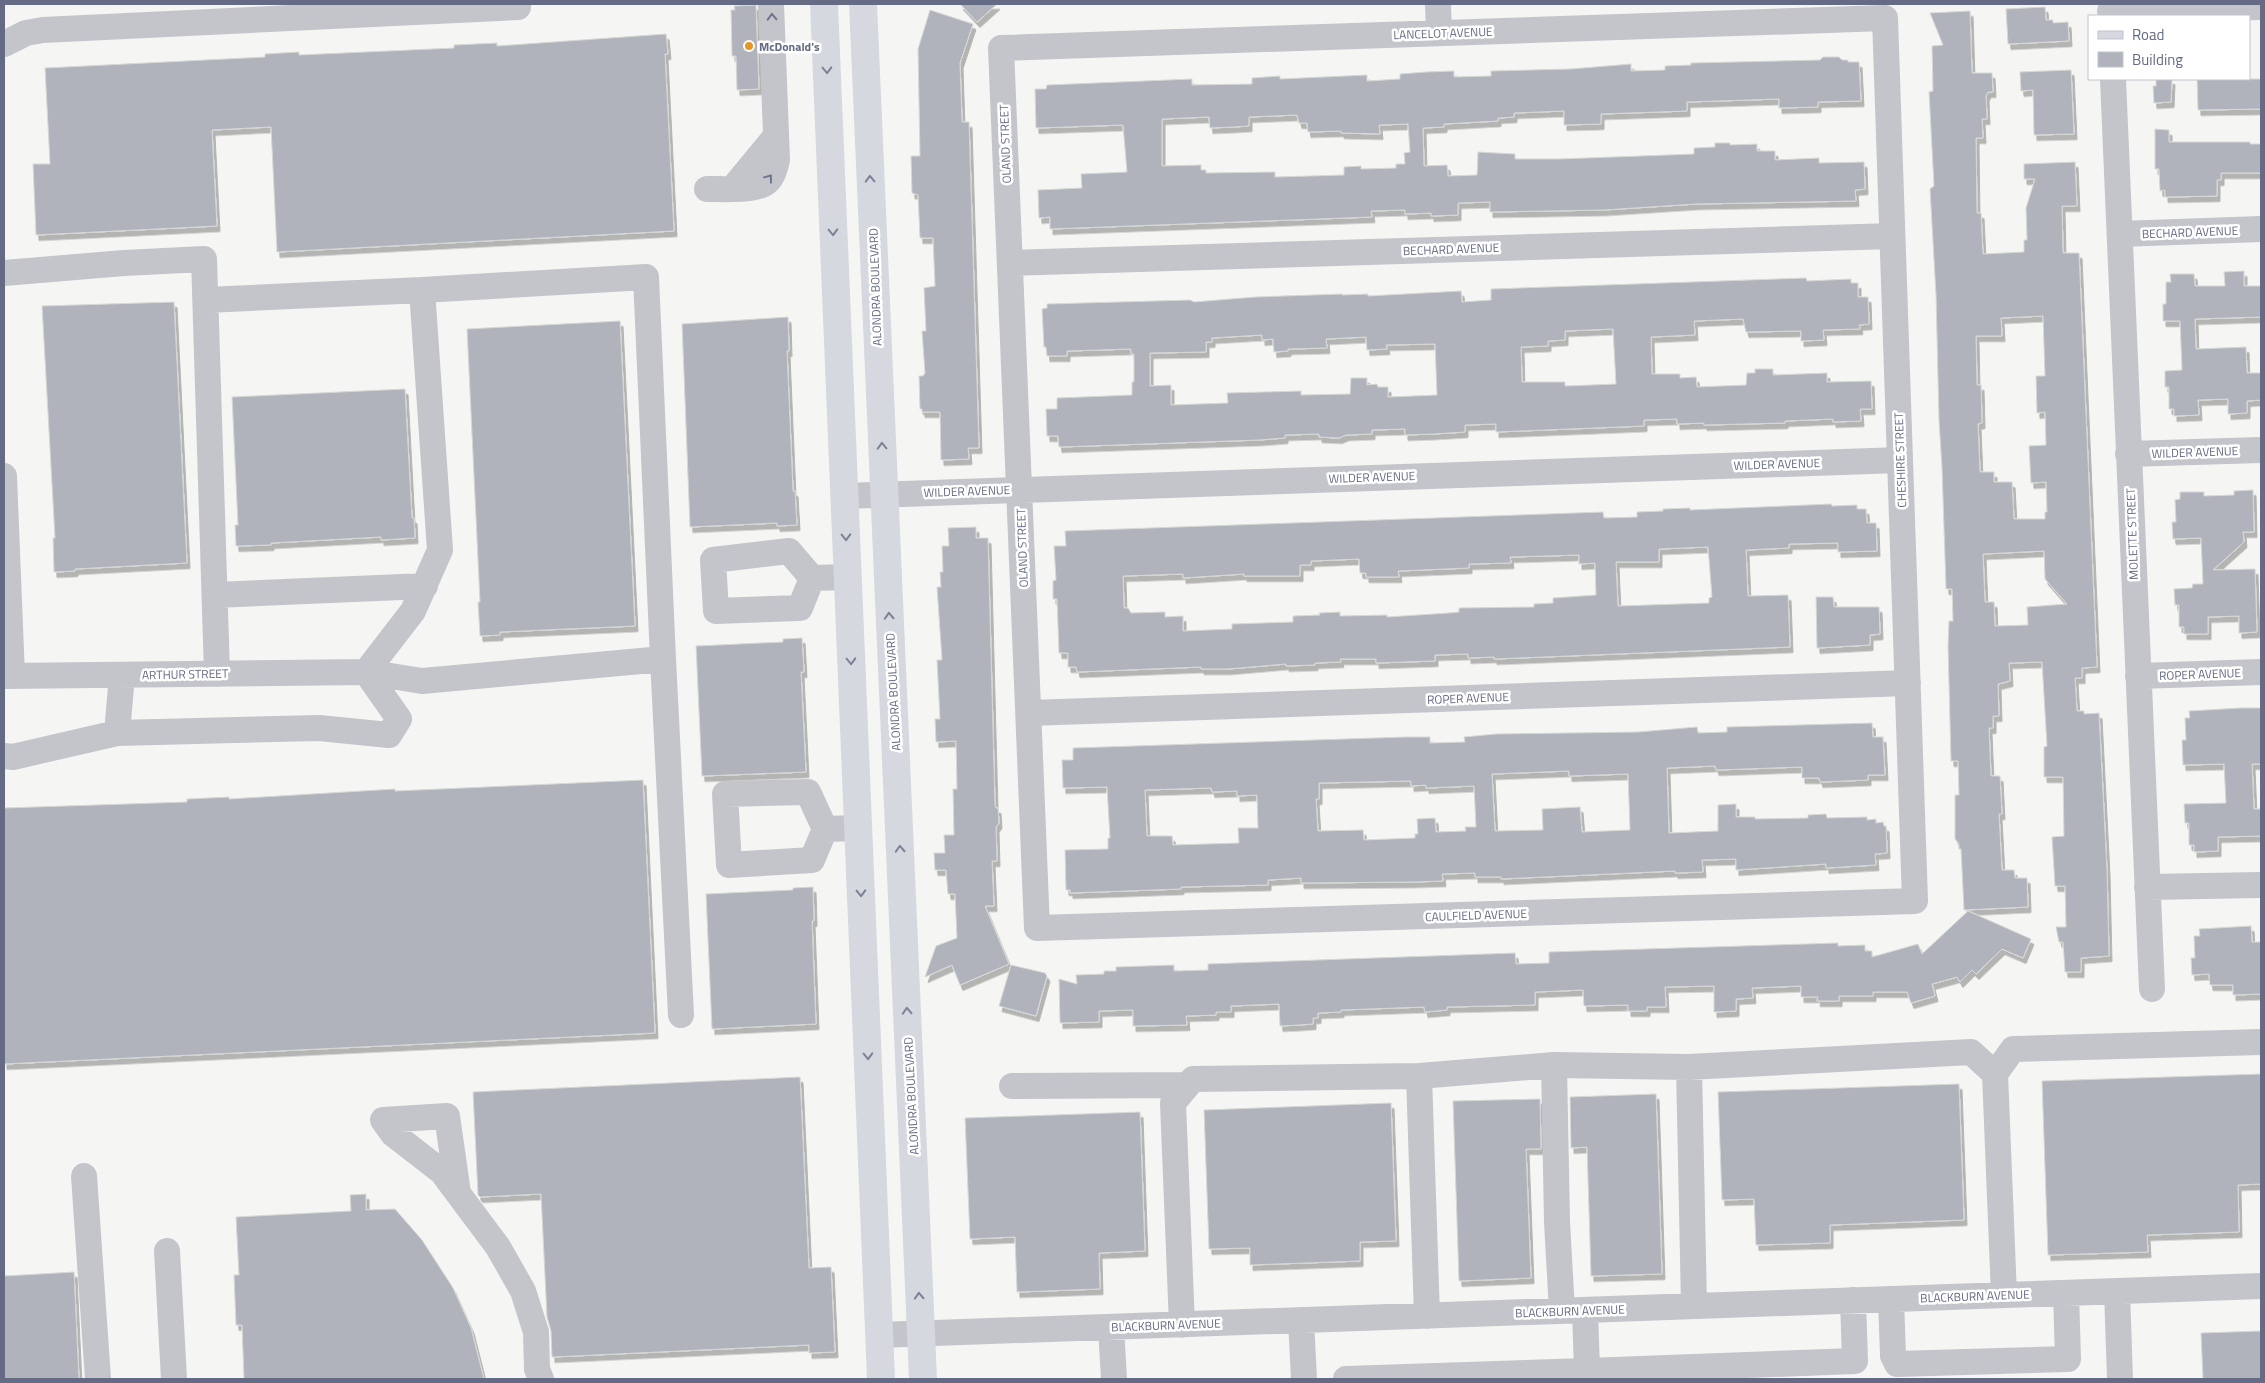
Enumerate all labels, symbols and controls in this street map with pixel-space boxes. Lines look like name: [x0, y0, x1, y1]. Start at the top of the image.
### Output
one-way arrow: [766, 13, 777, 21]
legend: [2088, 15, 2250, 80]
street label: LANCELOT AVENUE: [1393, 22, 1493, 44]
text: Road: [2132, 23, 2164, 46]
place label: McDonald's: [759, 37, 820, 56]
marker: McDonald's: [743, 40, 755, 52]
text: Building: [2132, 48, 2183, 71]
one-way arrow: [822, 66, 832, 74]
street label: OLAND STREET: [994, 103, 1016, 184]
one-way arrow: [763, 174, 772, 183]
one-way arrow: [865, 174, 876, 182]
street label: BECHARD AVENUE: [2141, 221, 2239, 243]
street label: ALONDRA BOULEVARD: [863, 228, 887, 346]
one-way arrow: [828, 229, 839, 237]
street label: BECHARD AVENUE: [1402, 238, 1500, 260]
street label: CHESHIRE STREET: [1889, 411, 1911, 508]
street label: WILDER AVENUE: [2151, 441, 2239, 463]
one-way arrow: [877, 442, 887, 450]
street label: WILDER AVENUE: [1733, 453, 1821, 475]
street label: WILDER AVENUE: [1328, 466, 1416, 488]
street label: WILDER AVENUE: [923, 480, 1011, 502]
street label: MOLETTE STREET: [2121, 487, 2143, 580]
street label: OLAND STREET: [1011, 507, 1033, 588]
one-way arrow: [841, 533, 851, 541]
one-way arrow: [884, 612, 895, 620]
street label: ALONDRA BOULEVARD: [880, 632, 906, 751]
one-way arrow: [846, 657, 857, 665]
street label: ROPER AVENUE: [2159, 663, 2242, 685]
street label: ARTHUR STREET: [142, 664, 229, 684]
street label: ROPER AVENUE: [1427, 687, 1510, 709]
one-way arrow: [894, 844, 905, 852]
one-way arrow: [856, 890, 866, 898]
street label: CAULFIELD AVENUE: [1425, 904, 1528, 926]
one-way arrow: [901, 1007, 912, 1015]
street label: ALONDRA BOULEVARD: [898, 1036, 924, 1155]
one-way arrow: [862, 1052, 873, 1060]
street label: BLACKBURN AVENUE: [1920, 1285, 2030, 1307]
one-way arrow: [914, 1291, 925, 1299]
street label: BLACKBURN AVENUE: [1515, 1300, 1625, 1322]
street label: BLACKBURN AVENUE: [1111, 1314, 1221, 1336]

